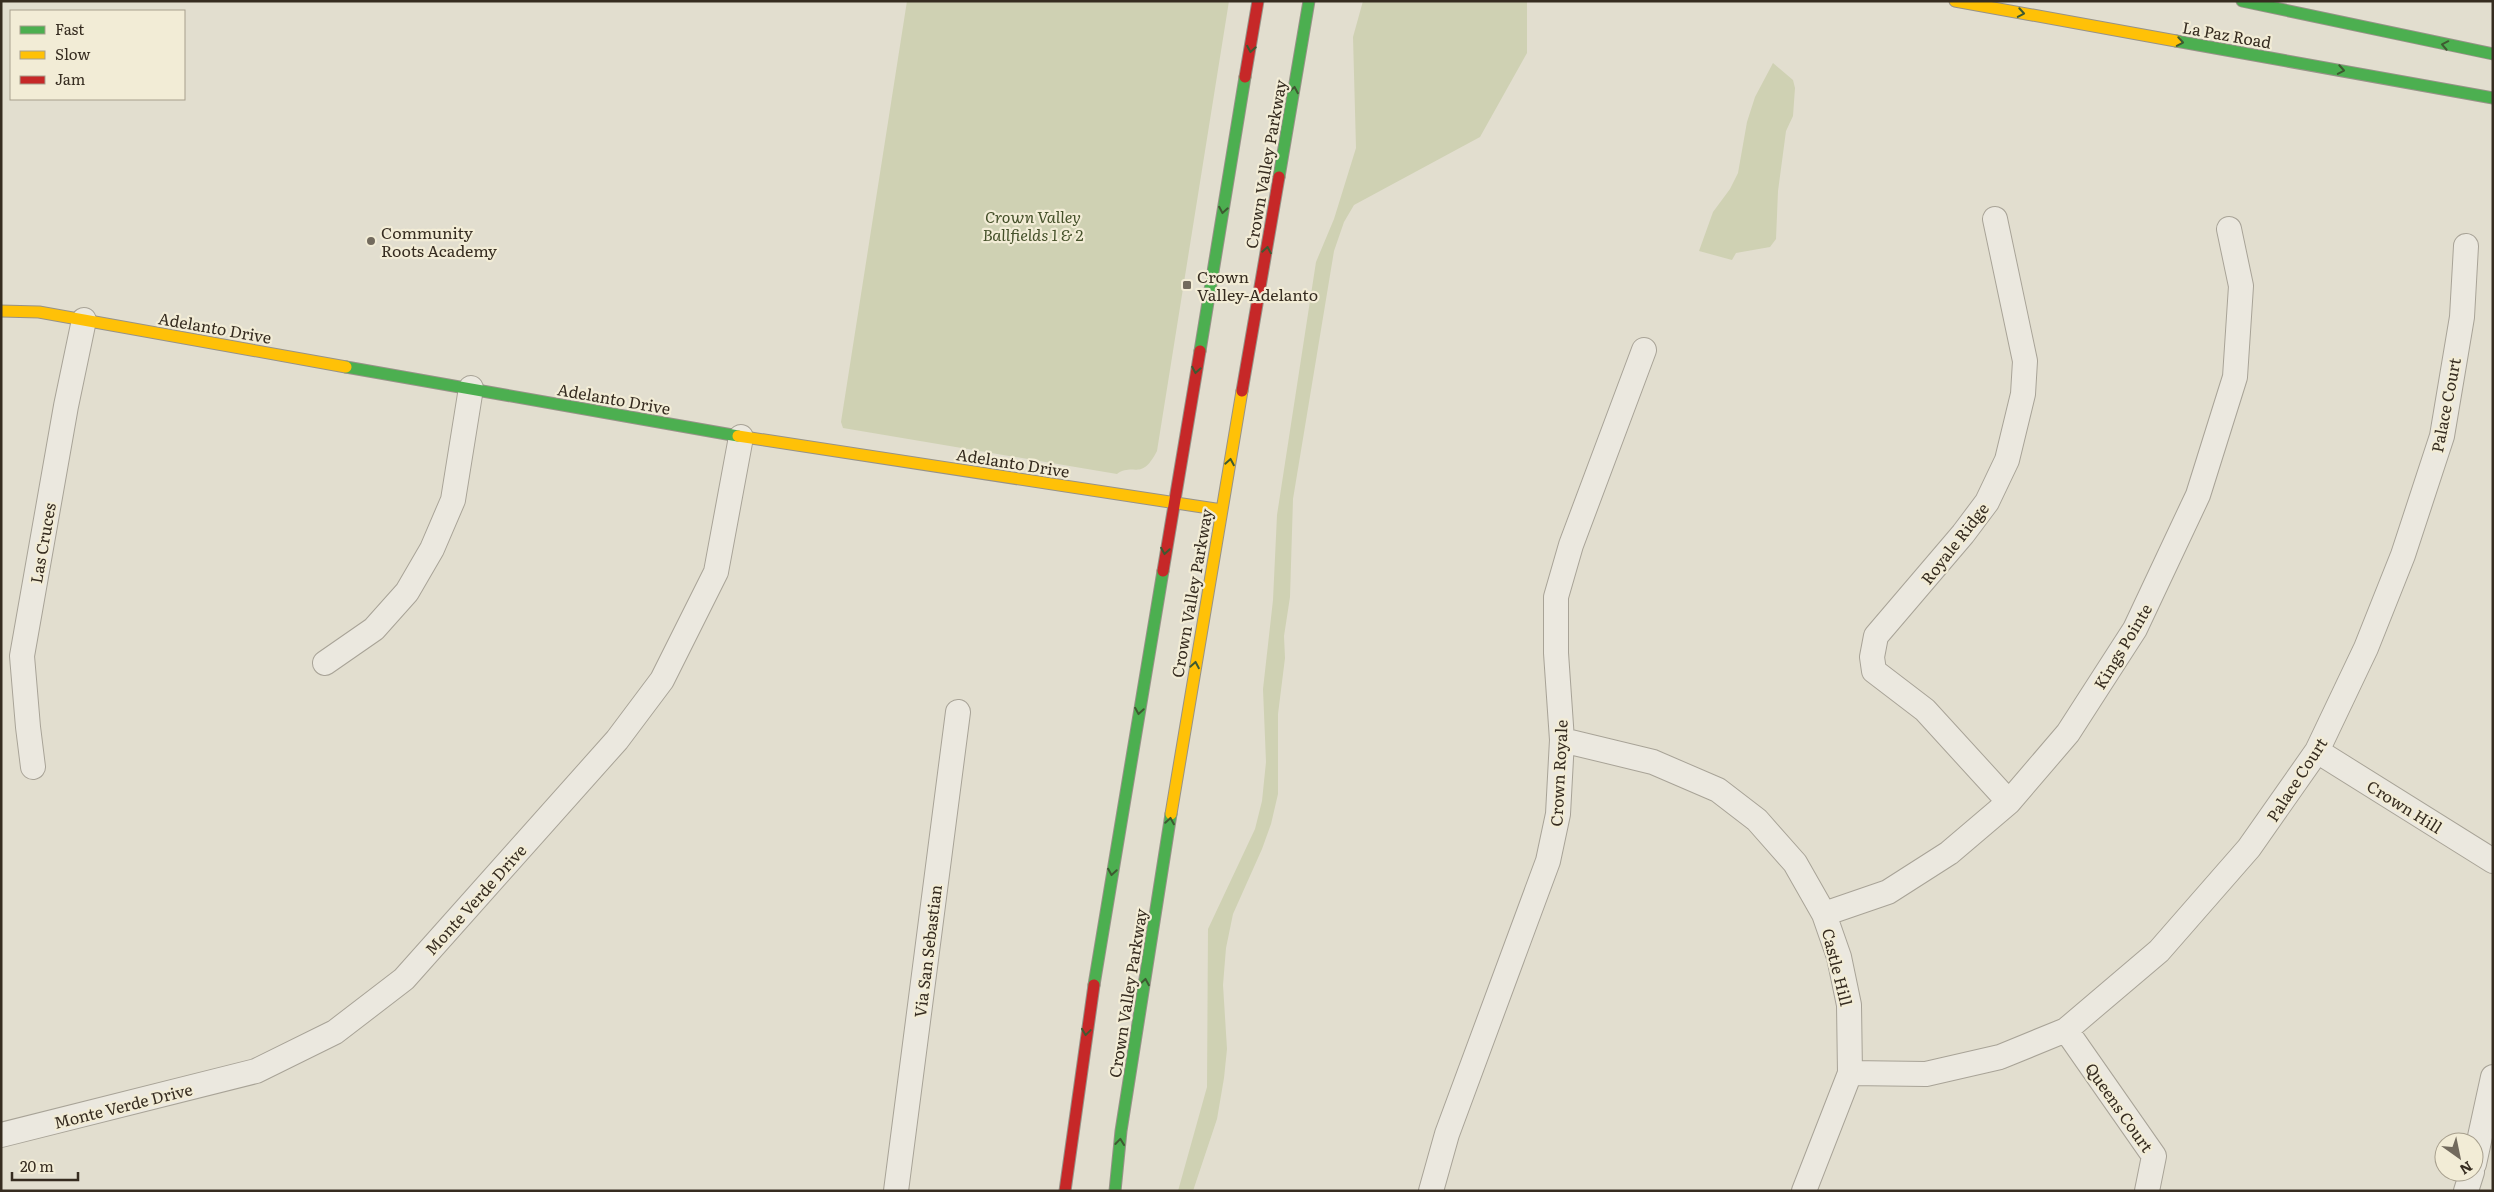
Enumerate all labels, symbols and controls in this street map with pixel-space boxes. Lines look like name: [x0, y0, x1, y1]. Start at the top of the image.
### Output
one-way arrow: [2016, 8, 2025, 18]
legend: [10, 10, 185, 100]
street label: La Paz Road: [2181, 14, 2274, 54]
text: Fast: [55, 17, 84, 40]
one-way arrow: [2176, 37, 2185, 47]
one-way arrow: [2440, 40, 2449, 51]
text: Slow: [55, 42, 90, 65]
one-way arrow: [1246, 45, 1256, 54]
one-way arrow: [2336, 65, 2345, 75]
text: Jam: [55, 67, 86, 90]
street label: Crown Valley Parkway: [1238, 77, 1292, 250]
one-way arrow: [1288, 86, 1298, 94]
park label: Crown Valley Ballfields 1 & 2: [983, 204, 1084, 246]
one-way arrow: [1219, 205, 1229, 214]
place label: Community Roots Academy: [381, 220, 498, 262]
marker: Community Roots Academy: [365, 235, 377, 247]
one-way arrow: [1261, 246, 1271, 255]
place label: Crown Valley-Adelanto: [1197, 264, 1318, 306]
marker: Crown Valley-Adelanto: [1181, 279, 1193, 291]
street label: Adelanto Drive: [157, 305, 273, 349]
street label: Palace Court: [2424, 355, 2466, 455]
one-way arrow: [1191, 365, 1201, 374]
street label: Adelanto Drive: [556, 376, 672, 420]
street label: Adelanto Drive: [955, 441, 1071, 483]
one-way arrow: [1225, 458, 1235, 467]
street label: Royale Ridge: [1914, 497, 1994, 589]
street label: Las Cruces: [23, 501, 61, 585]
street label: Crown Valley Parkway: [1164, 506, 1218, 679]
one-way arrow: [1161, 546, 1171, 555]
street label: Kings Pointe: [2087, 599, 2157, 693]
one-way arrow: [1190, 660, 1200, 669]
one-way arrow: [1134, 707, 1144, 716]
street label: Crown Royale: [1543, 719, 1573, 827]
street label: Palace Court: [2260, 732, 2333, 826]
street label: Crown Hill: [2363, 773, 2447, 839]
one-way arrow: [1164, 817, 1175, 825]
street label: Monte Verde Drive: [419, 838, 531, 960]
one-way arrow: [1108, 867, 1118, 876]
street label: Via San Sebastian: [907, 883, 947, 1019]
street label: Crown Valley Parkway: [1102, 906, 1152, 1079]
street label: Castle Hill: [1817, 926, 1859, 1008]
one-way arrow: [1140, 977, 1150, 986]
one-way arrow: [1082, 1028, 1092, 1036]
street label: Queens Court: [2080, 1057, 2160, 1157]
street label: Monte Verde Drive: [51, 1076, 195, 1134]
north arrow: [2434, 1132, 2484, 1182]
one-way arrow: [1114, 1138, 1125, 1146]
scale bar: [12, 1150, 79, 1182]
text: 20 m: [20, 1154, 54, 1177]
text: N: [2456, 1157, 2477, 1180]

